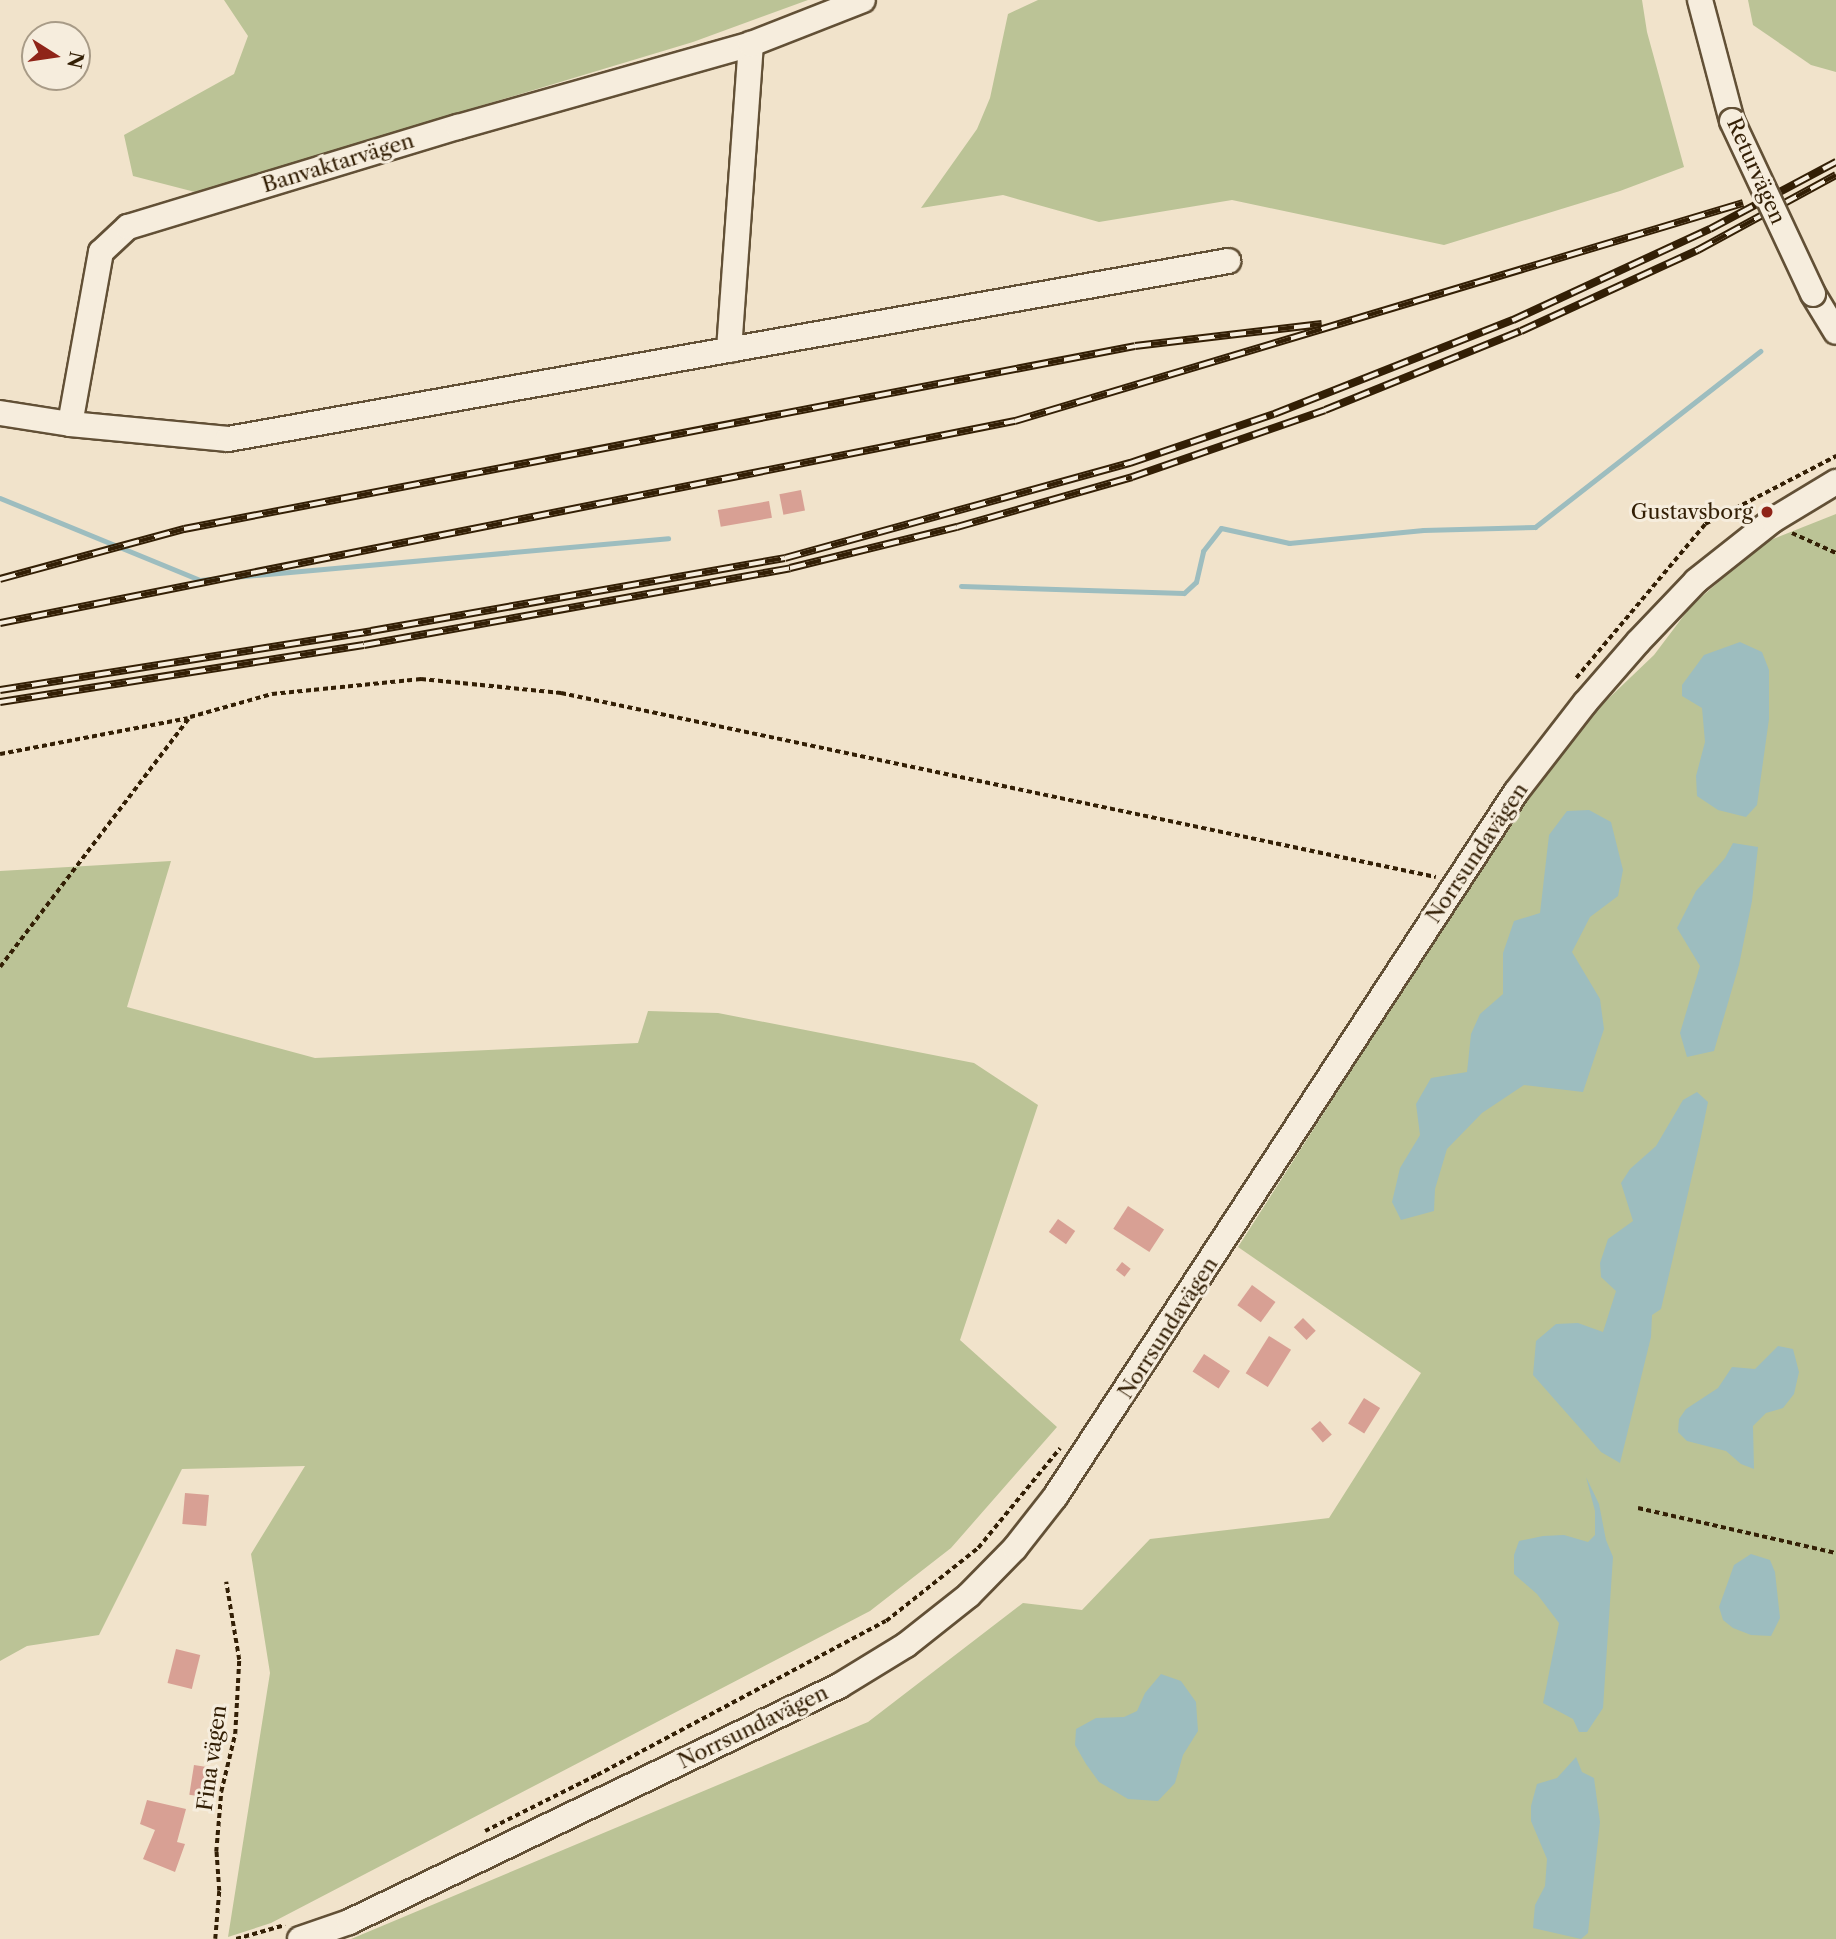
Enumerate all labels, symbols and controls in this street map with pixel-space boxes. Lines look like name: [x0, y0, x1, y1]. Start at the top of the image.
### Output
north arrow: [21, 21, 91, 91]
text: N: [62, 50, 88, 71]
street label: Returvägen: [1721, 114, 1791, 228]
street label: Banvaktarvägen: [259, 128, 417, 198]
place label: Gustavsborg: [1631, 499, 1753, 525]
marker: Gustavsborg: [1759, 504, 1775, 520]
street label: Norrsundavägen: [1421, 778, 1533, 928]
street label: Norrsundavägen: [1113, 1253, 1223, 1403]
street label: Norrsundavägen: [674, 1680, 832, 1774]
street label: Fina vägen: [192, 1703, 232, 1813]

